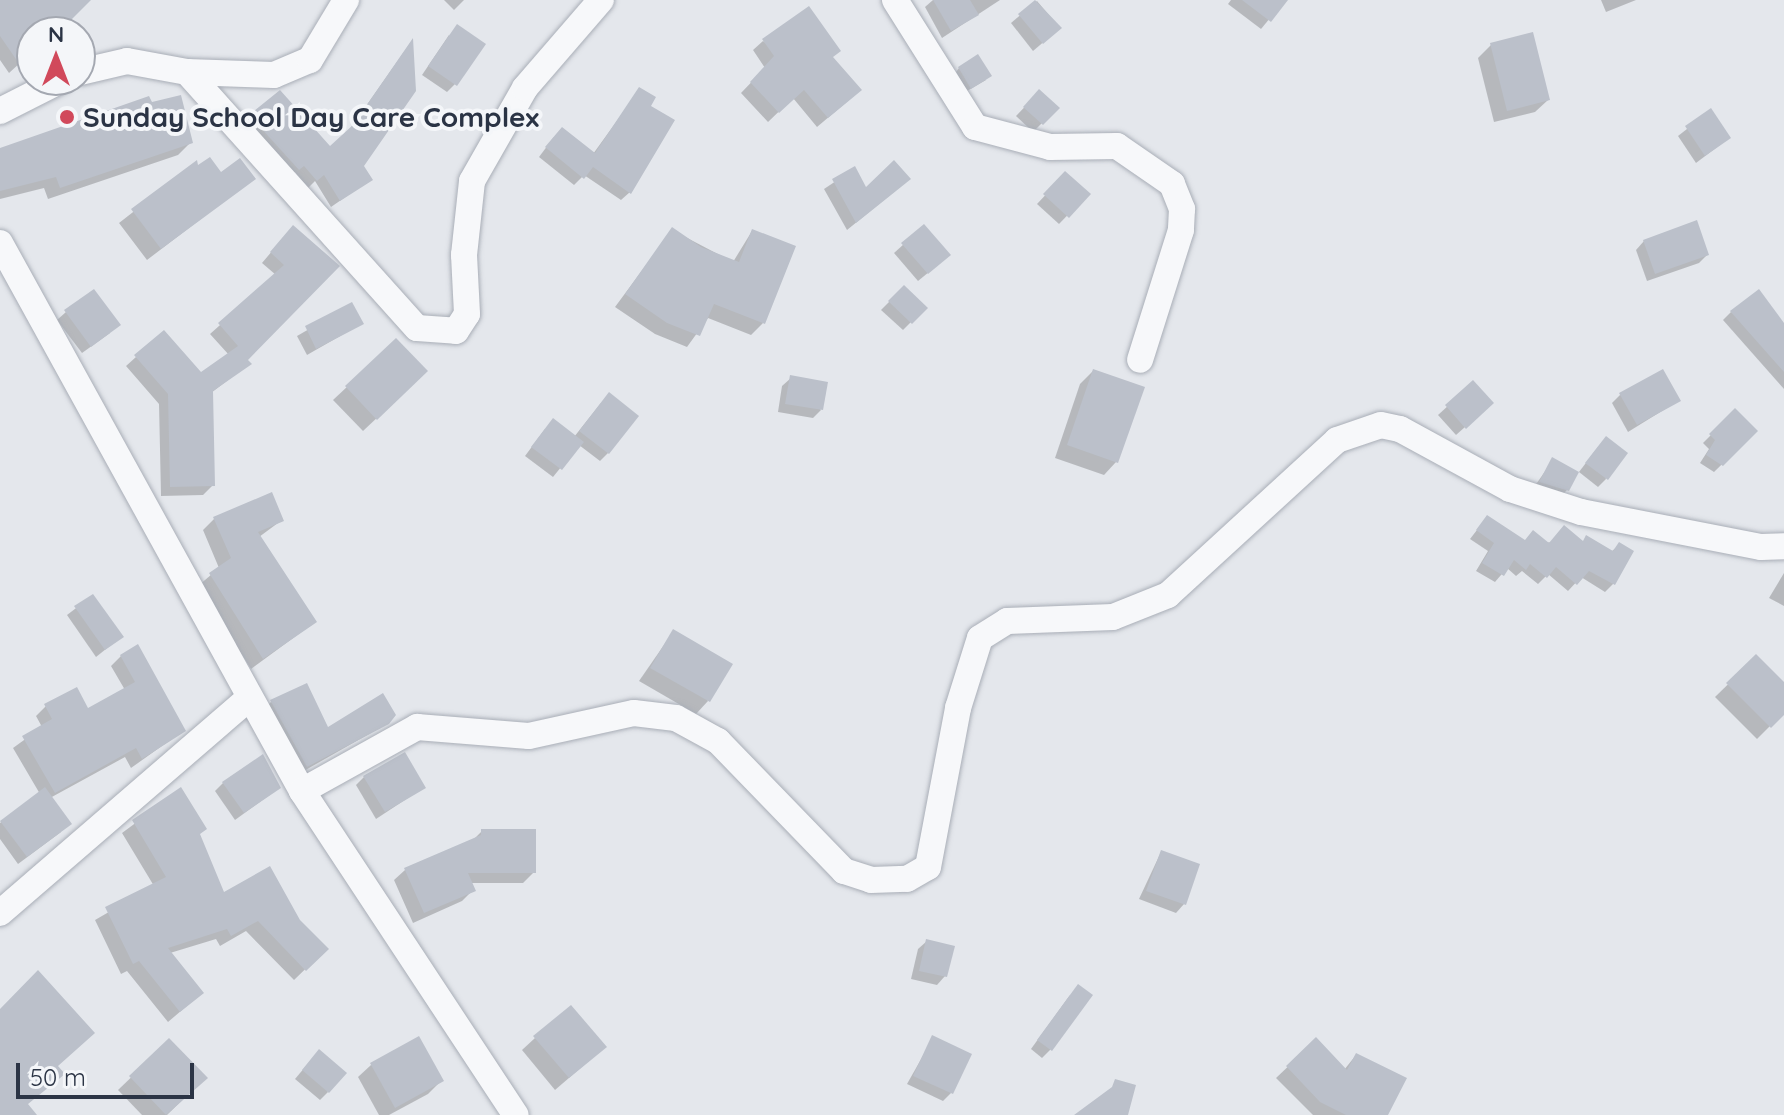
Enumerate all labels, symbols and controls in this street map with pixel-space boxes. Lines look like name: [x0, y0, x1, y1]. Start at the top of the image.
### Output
north arrow: [16, 16, 96, 96]
text: N: [48, 20, 64, 48]
place label: Sunday School Day Care Complex: [83, 100, 539, 134]
marker: Sunday School Day Care Complex: [58, 108, 76, 126]
scale bar: [20, 1047, 198, 1097]
text: 50 m: [30, 1062, 86, 1092]

